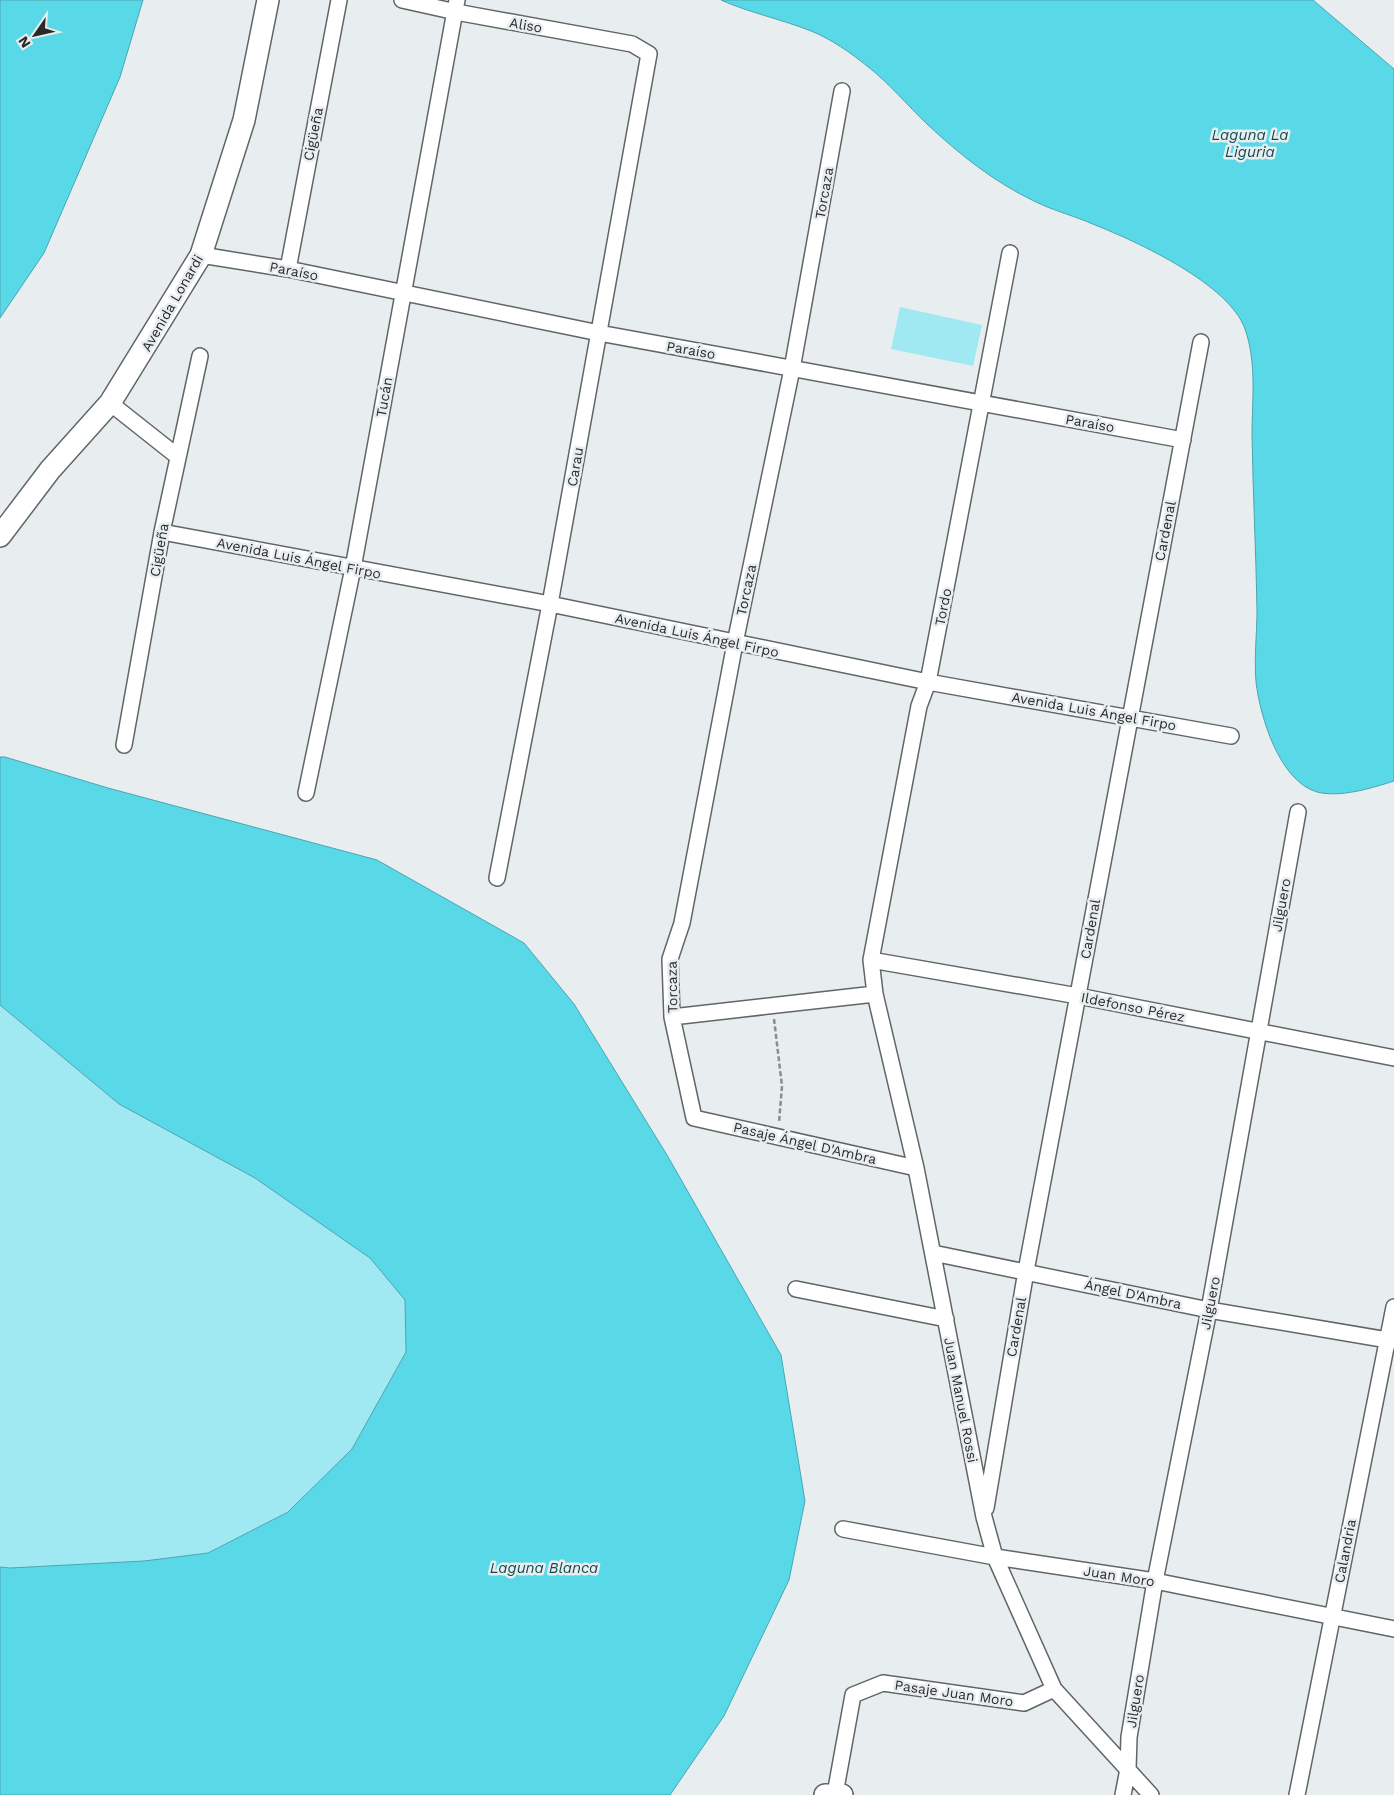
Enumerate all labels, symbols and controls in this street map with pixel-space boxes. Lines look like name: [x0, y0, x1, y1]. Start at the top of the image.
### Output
north arrow: [10, 10, 60, 60]
street label: Aliso: [508, 14, 544, 36]
text: N: [15, 33, 34, 51]
street label: Cigüeña: [300, 106, 326, 162]
water label: Laguna La Liguria: [1212, 126, 1288, 161]
street label: Torcaza: [812, 166, 836, 220]
street label: Avenida Lonardi: [138, 252, 206, 354]
street label: Paraíso: [268, 258, 320, 284]
street label: Paraíso: [665, 338, 717, 362]
street label: Tucán: [373, 376, 395, 418]
street label: Paraíso: [1064, 411, 1116, 435]
street label: Carau: [564, 446, 586, 488]
street label: Cardenal: [1151, 499, 1179, 562]
street label: Cigüeña: [146, 522, 172, 578]
street label: Avenida Luis Ángel Firpo: [215, 534, 383, 582]
street label: Torcaza: [733, 563, 759, 617]
street label: Tordo: [932, 587, 954, 627]
street label: Avenida Luis Ángel Firpo: [614, 610, 780, 660]
street label: Avenida Luis Ángel Firpo: [1010, 689, 1178, 733]
street label: Jilguero: [1268, 877, 1294, 933]
street label: Cardenal: [1077, 897, 1103, 960]
street label: Torcaza: [664, 961, 680, 1013]
street label: Ildefonso Pérez: [1080, 989, 1186, 1025]
street label: Pasaje Ángel D'Ambra: [732, 1119, 878, 1167]
street label: Jilguero: [1197, 1275, 1223, 1331]
street label: Ángel D'Ambra: [1083, 1276, 1183, 1312]
street label: Cardenal: [1003, 1295, 1029, 1358]
street label: Juan Manuel Rossi: [941, 1336, 981, 1464]
street label: Calandria: [1331, 1518, 1359, 1584]
water label: Laguna Blanca: [490, 1559, 598, 1577]
street label: Juan Moro: [1082, 1562, 1156, 1590]
street label: Jilguero: [1123, 1673, 1147, 1729]
street label: Pasaje Juan Moro: [893, 1677, 1015, 1709]

